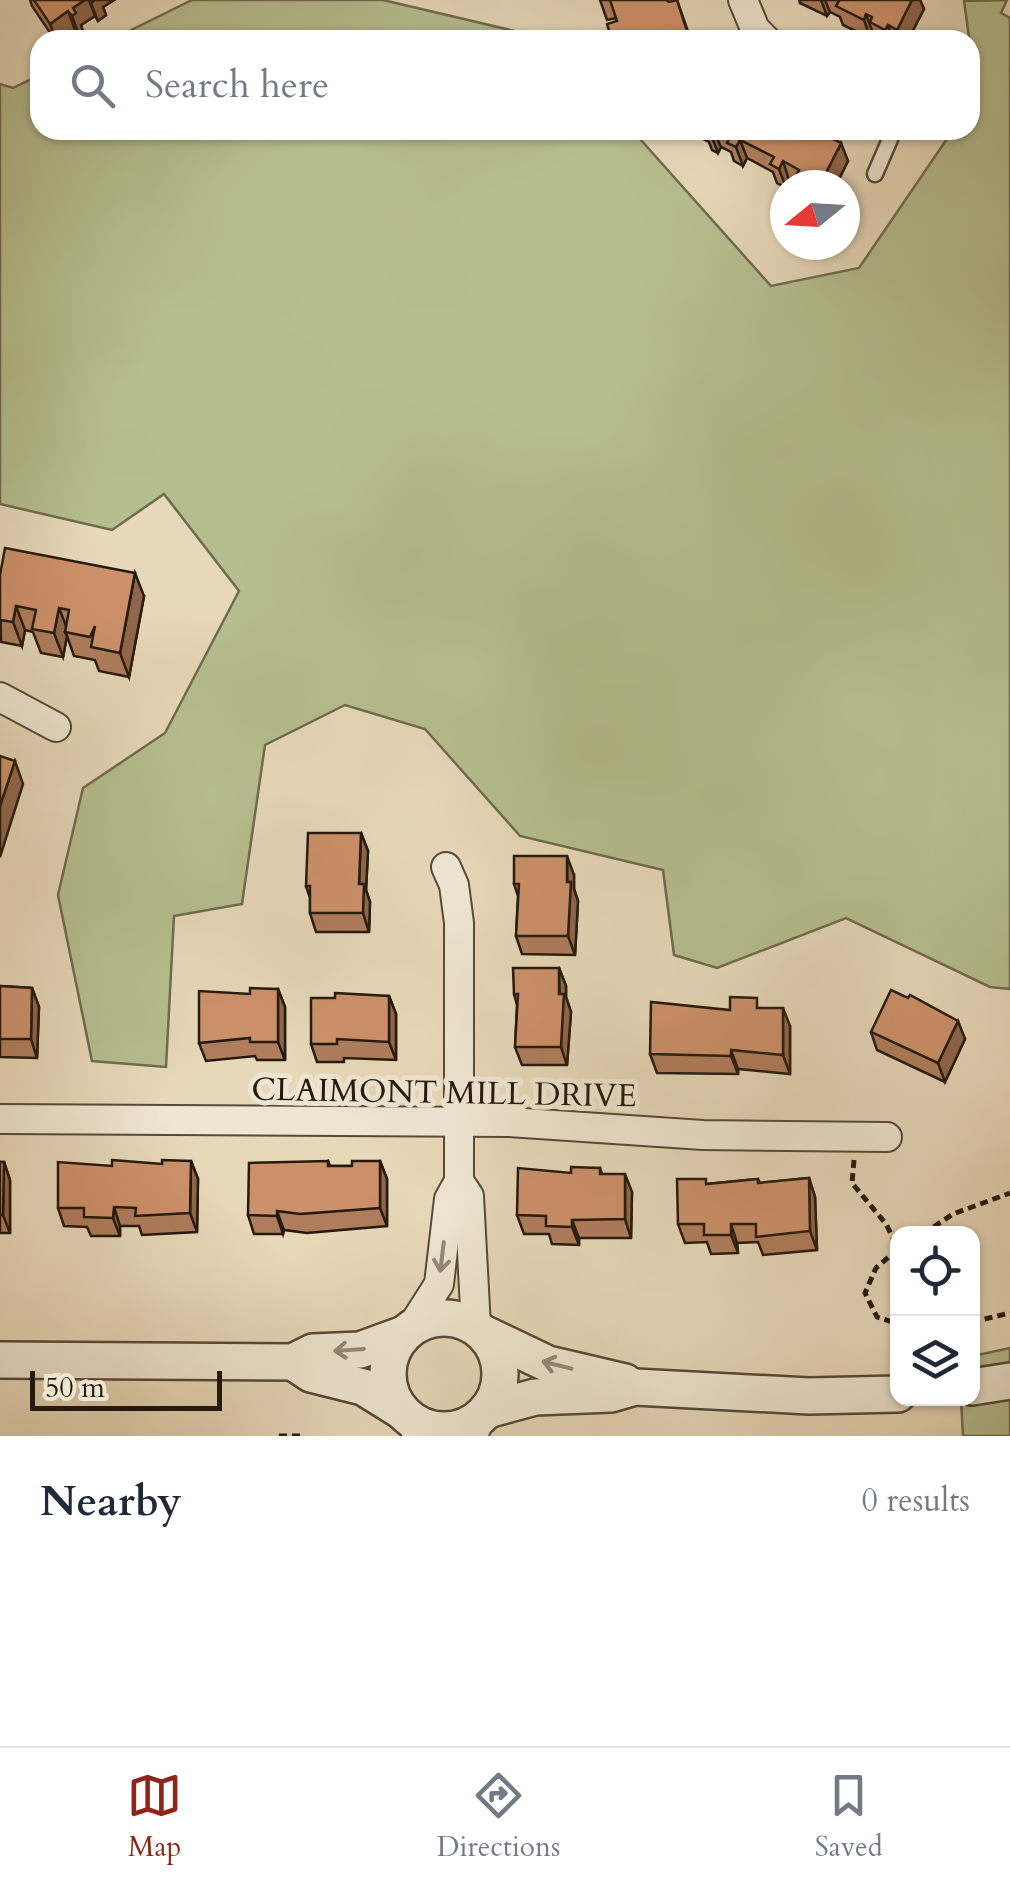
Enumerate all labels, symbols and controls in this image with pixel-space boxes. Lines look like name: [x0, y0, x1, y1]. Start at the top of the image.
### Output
search box: [30, 30, 980, 140]
icon: search: [65, 58, 120, 113]
text: Search here: [145, 59, 329, 111]
north arrow: [770, 170, 860, 260]
street label: CLAIMONT MILL DRIVE: [251, 1068, 637, 1118]
map controls: [890, 1226, 980, 1406]
button: locate: [890, 1226, 980, 1316]
one-way arrow: [432, 1240, 451, 1273]
button: layers: [890, 1316, 980, 1406]
one-way arrow: [333, 1341, 366, 1360]
one-way arrow: [542, 1355, 574, 1373]
scale bar: [30, 1366, 222, 1410]
text: 50 m: [45, 1369, 105, 1407]
text: Nearby: [40, 1473, 182, 1530]
text: 0 results: [862, 1479, 970, 1523]
tab: Map: [127, 1768, 182, 1866]
tab: Directions: [437, 1768, 560, 1866]
tab: Saved: [815, 1768, 883, 1866]

